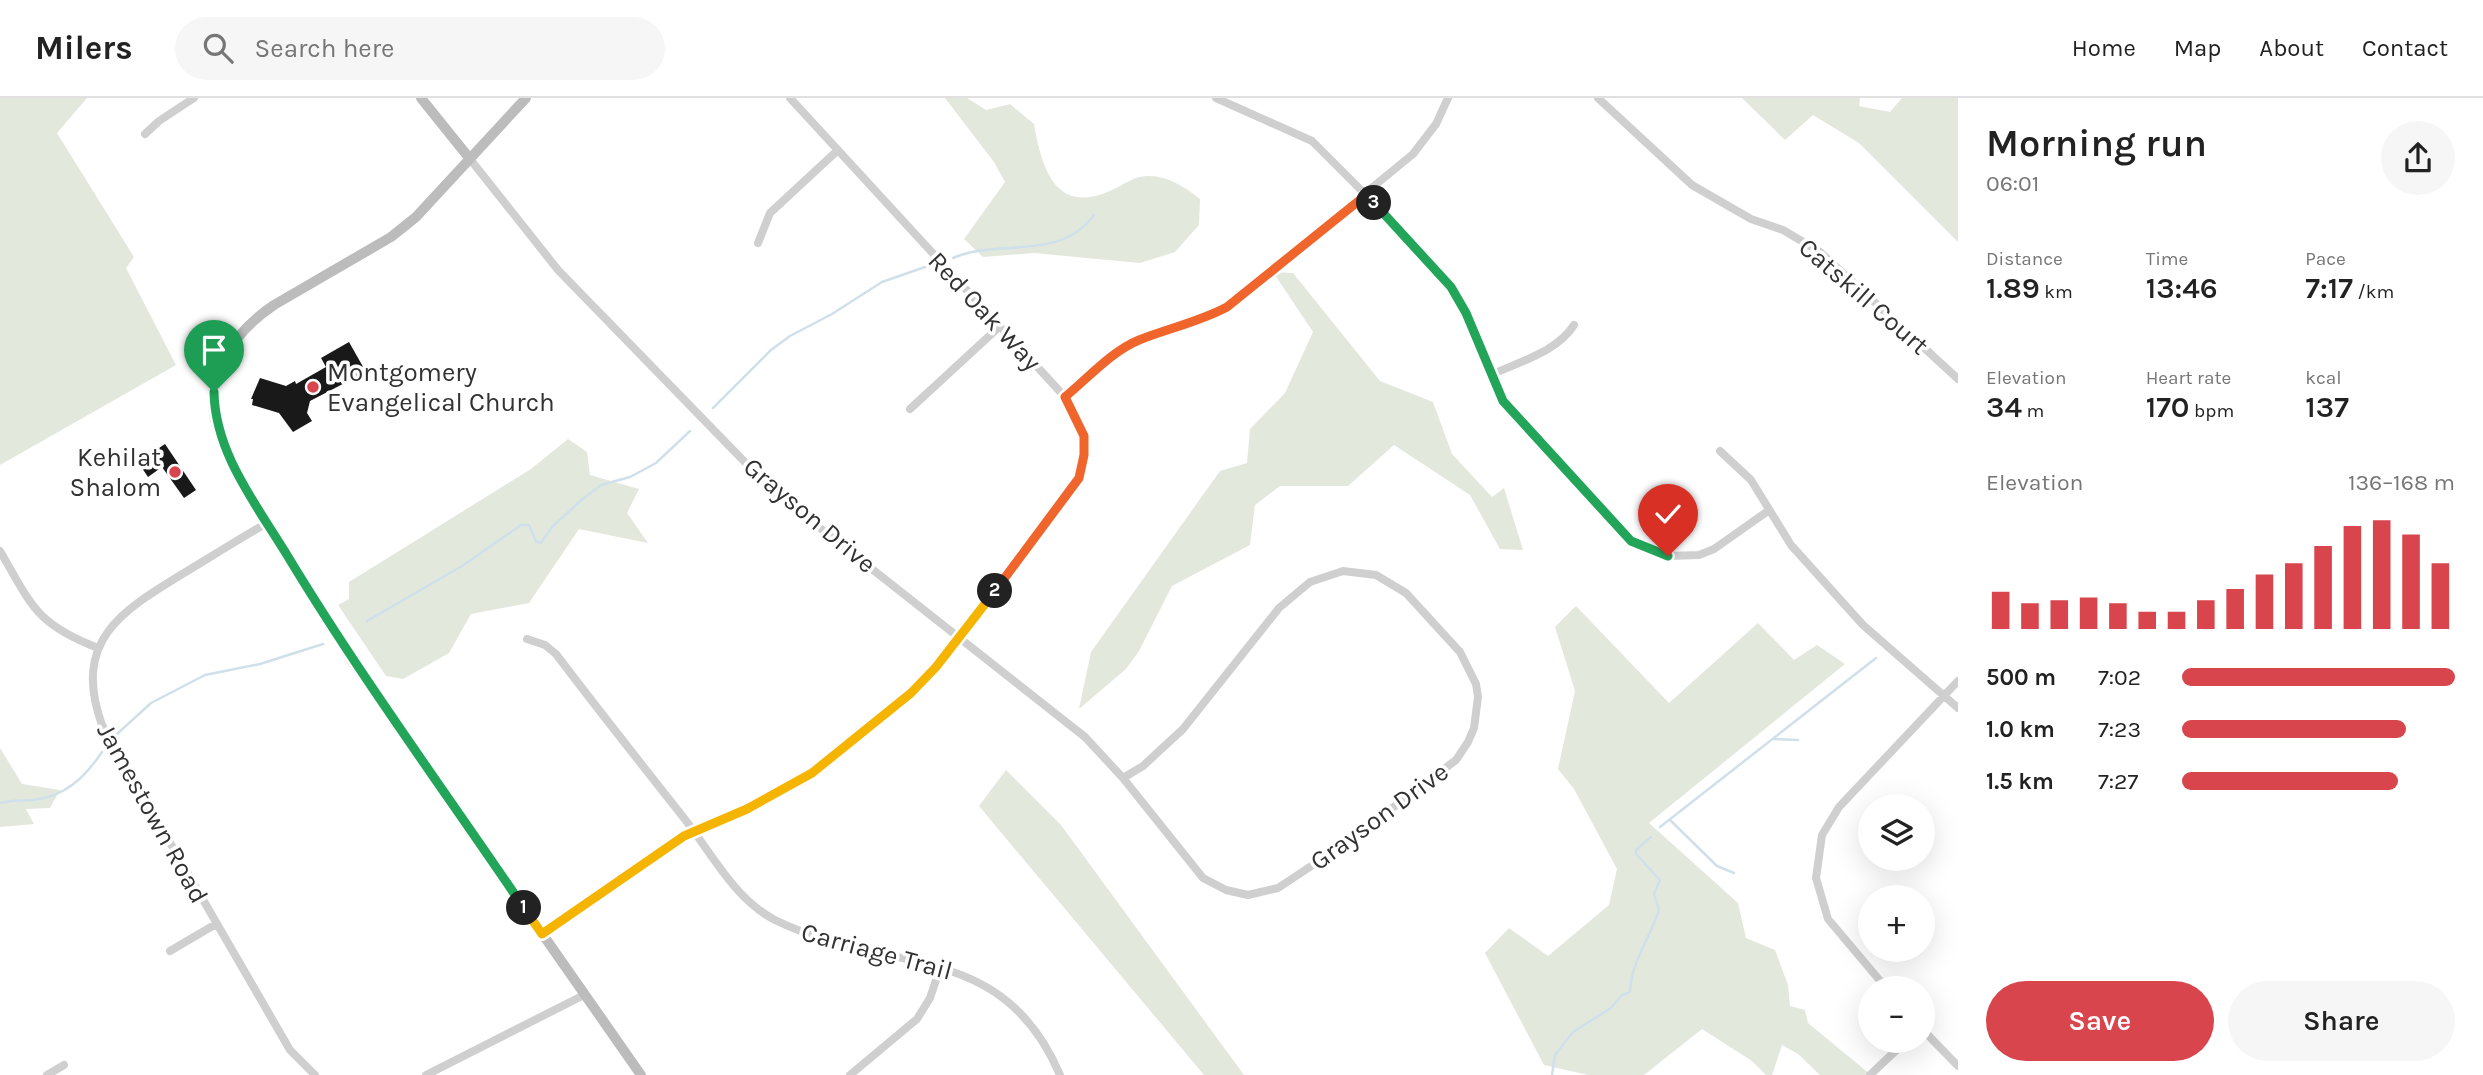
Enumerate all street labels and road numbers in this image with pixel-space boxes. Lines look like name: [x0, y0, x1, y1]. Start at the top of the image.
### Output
street label: Catskill Court: [1792, 232, 1935, 361]
street label: Red Oak Way: [922, 245, 1048, 377]
street label: Grayson Drive: [737, 451, 882, 580]
street label: Jamestown Road: [90, 718, 215, 909]
street label: Grayson Drive: [1304, 756, 1454, 877]
street label: Carriage Trail: [798, 916, 956, 987]

